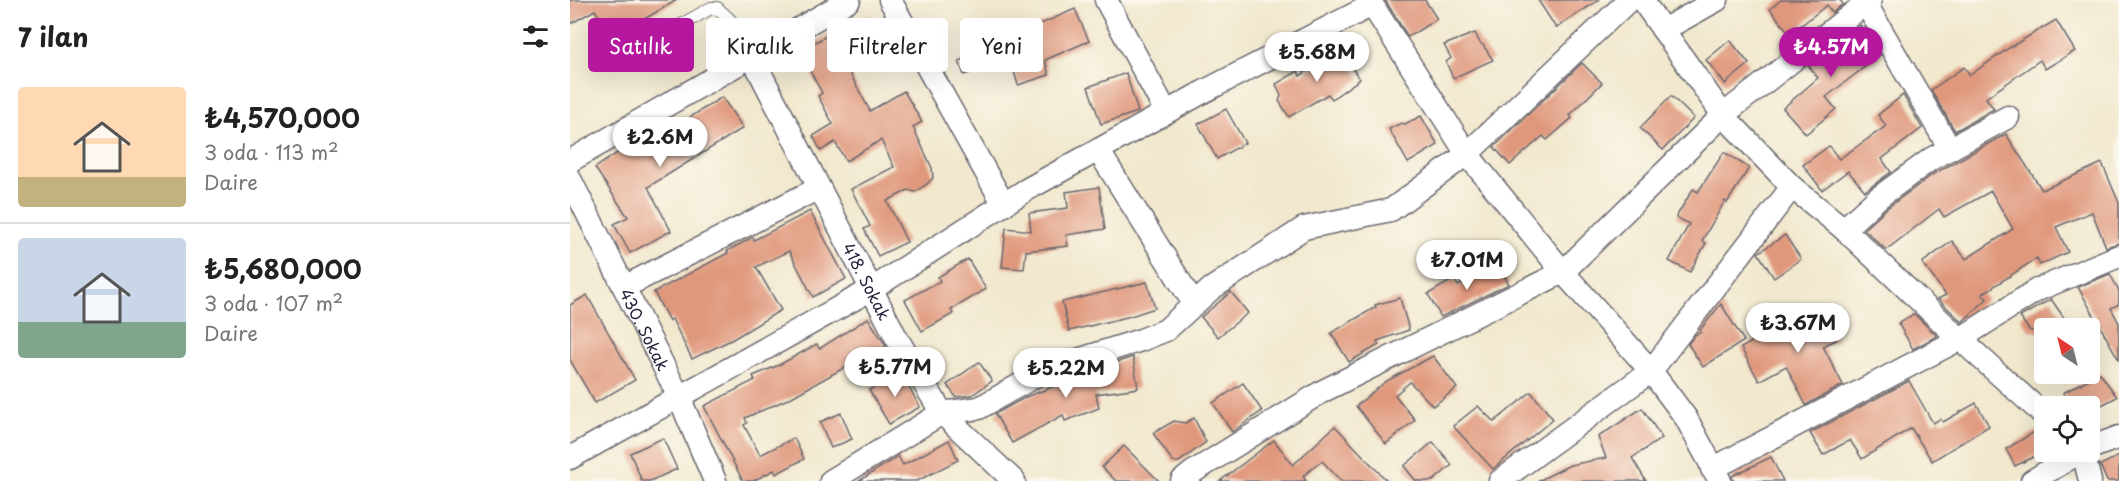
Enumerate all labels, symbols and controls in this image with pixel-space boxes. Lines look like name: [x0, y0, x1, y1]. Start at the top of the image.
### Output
text: 7 ilan: [18, 17, 88, 56]
chip: Satılık: [588, 18, 694, 72]
chip: Kiralık: [706, 18, 815, 72]
chip: Filtreler: [827, 18, 948, 72]
chip: Yeni: [960, 18, 1043, 72]
icon: filters: [519, 20, 552, 53]
pin: ₺4.57M: [1782, 27, 1880, 78]
text: ₺4.57M: [1793, 31, 1869, 61]
pin: ₺5.68M: [1268, 32, 1366, 83]
text: ₺5.68M: [1278, 36, 1356, 66]
text: ₺4,570,000: [204, 98, 360, 137]
icon: home: [66, 111, 138, 183]
pin: ₺2.6M: [618, 117, 702, 168]
text: ₺2.6M: [627, 121, 693, 151]
text: 3 oda · 113 m²: [204, 137, 338, 167]
text: Daire: [204, 167, 258, 197]
street label: 418. Sokak: [837, 238, 897, 324]
pin: ₺7.01M: [1418, 240, 1516, 291]
text: ₺7.01M: [1430, 244, 1504, 274]
text: ₺5,680,000: [204, 249, 362, 288]
icon: home: [66, 262, 138, 334]
street label: 430. Sokak: [614, 284, 676, 375]
text: 3 oda · 107 m²: [204, 288, 343, 318]
pin: ₺3.67M: [1749, 303, 1847, 354]
text: ₺3.67M: [1760, 307, 1836, 337]
text: Daire: [204, 318, 258, 348]
north arrow: [2034, 318, 2100, 384]
map controls: [2034, 318, 2100, 462]
pin: ₺5.77M: [846, 347, 944, 398]
pin: ₺5.22M: [1017, 348, 1115, 399]
text: ₺5.77M: [858, 351, 932, 381]
text: ₺5.22M: [1027, 352, 1105, 382]
button: locate: [2034, 396, 2100, 462]

